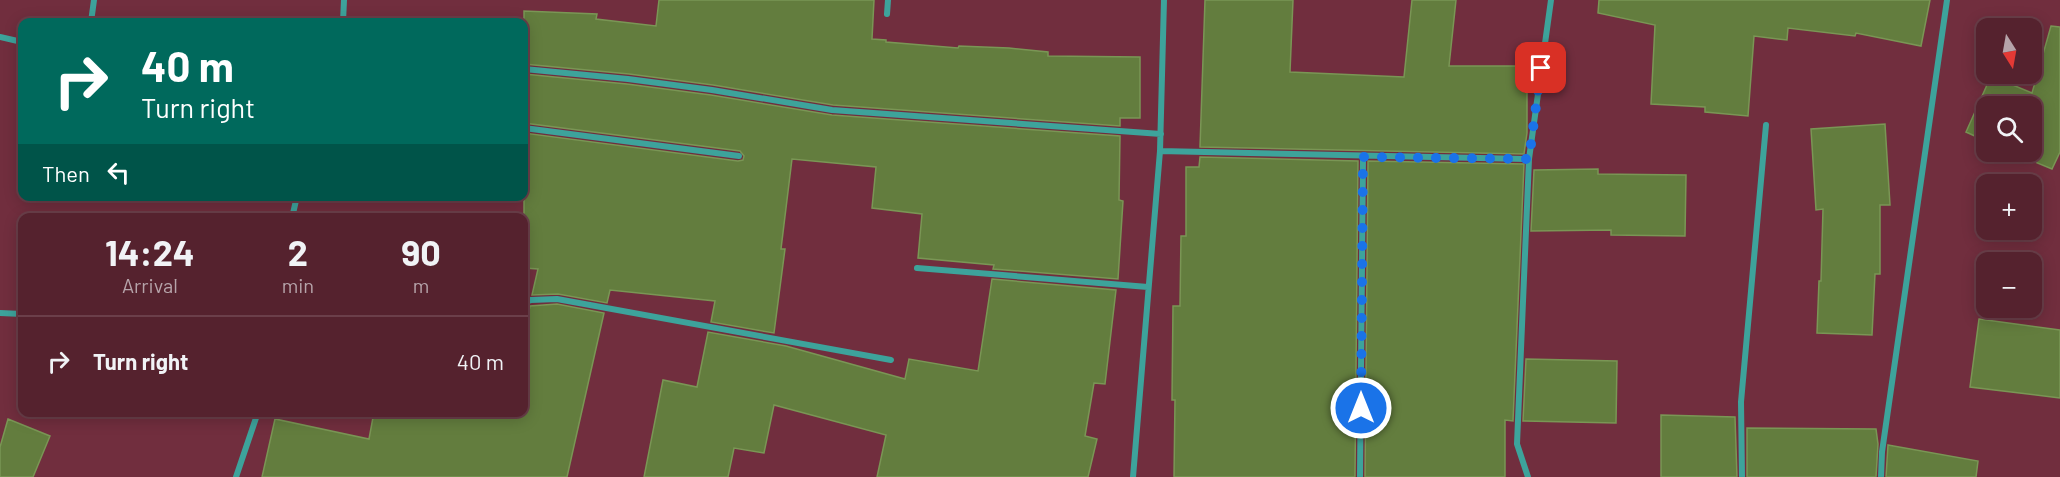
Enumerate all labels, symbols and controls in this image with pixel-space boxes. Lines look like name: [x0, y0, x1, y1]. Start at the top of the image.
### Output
north arrow: [1976, 18, 2042, 84]
map controls: [1976, 18, 2042, 318]
text: 40 m: [141, 40, 234, 90]
icon: right: [42, 42, 120, 120]
pin: [1515, 42, 1566, 93]
icon: arrive: [1524, 51, 1557, 84]
text: Turn right: [141, 91, 255, 123]
button: search: [1976, 96, 2042, 162]
icon: left: [102, 156, 135, 189]
text: Then: [42, 160, 90, 186]
button: +: [1976, 174, 2042, 240]
text: 14:24: [105, 230, 195, 273]
text: 2: [288, 230, 308, 273]
text: 90: [401, 230, 441, 273]
button: −: [1976, 252, 2042, 318]
text: Arrival: [122, 273, 178, 297]
text: min: [282, 273, 314, 297]
text: m: [413, 273, 429, 297]
icon: right: [42, 345, 75, 378]
text: Turn right: [93, 348, 188, 374]
text: 40 m: [457, 348, 504, 374]
position arrow: [1329, 376, 1393, 440]

